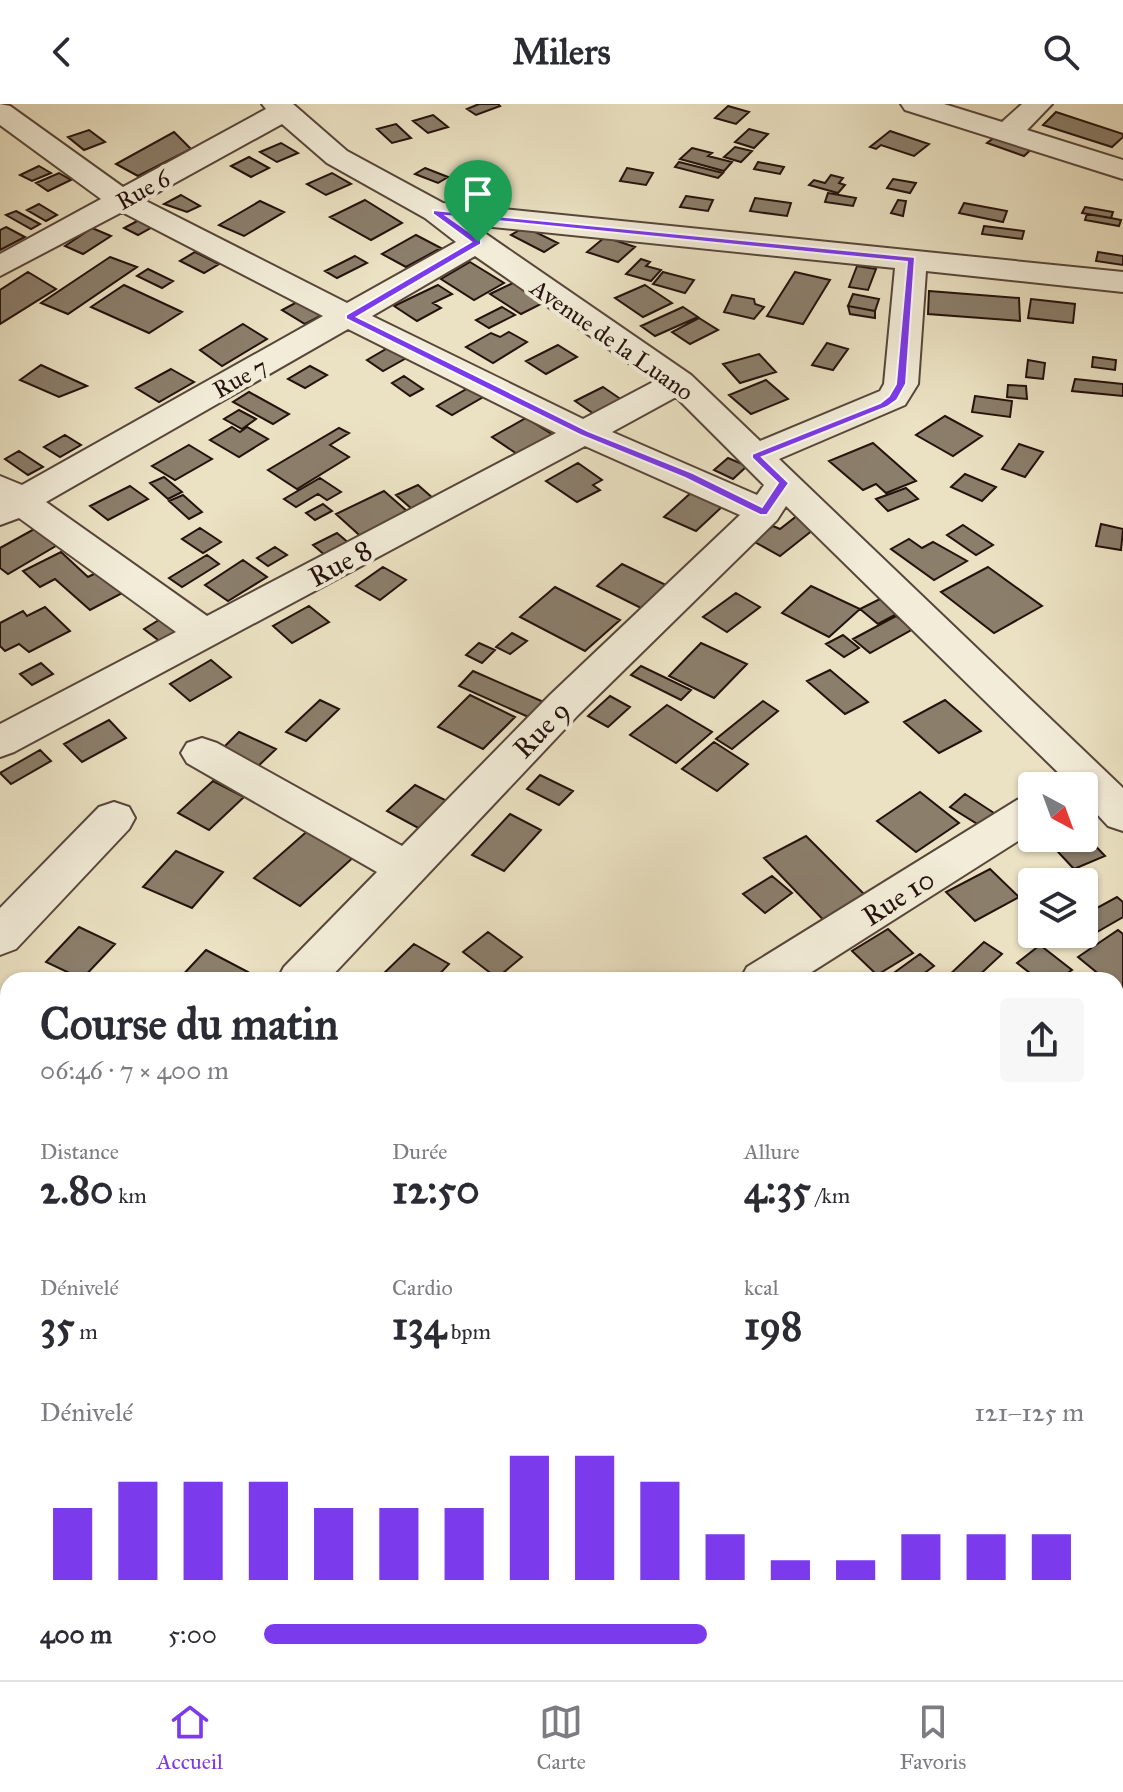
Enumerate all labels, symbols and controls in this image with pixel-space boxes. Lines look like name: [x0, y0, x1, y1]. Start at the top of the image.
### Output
icon: back: [40, 30, 84, 74]
text: Milers: [512, 30, 611, 74]
icon: search: [1039, 30, 1083, 74]
pin: [444, 160, 512, 242]
street label: Rue 6: [111, 163, 176, 217]
icon: arrive: [456, 172, 500, 216]
street label: Avenue de la Luano: [524, 272, 699, 407]
street label: Rue 7: [208, 351, 272, 405]
street label: Rue 8: [302, 532, 378, 595]
street label: Rue 9: [505, 693, 577, 766]
north arrow: [1018, 772, 1098, 852]
map controls: [1018, 772, 1098, 948]
street label: Rue 10: [855, 861, 941, 934]
button: layers: [1018, 868, 1098, 948]
text: Course du matin: [40, 997, 338, 1051]
button: share: [1000, 998, 1084, 1082]
text: 06:46 · 7 × 400 m: [40, 1054, 229, 1086]
text: Distance: [40, 1138, 119, 1165]
text: Durée: [392, 1138, 448, 1165]
text: Allure: [744, 1138, 800, 1165]
text: 2.80: [40, 1165, 113, 1214]
text: 12:50: [392, 1165, 479, 1214]
text: 4:35: [744, 1165, 811, 1214]
text: km: [113, 1182, 147, 1209]
text: /km: [811, 1182, 850, 1209]
text: Dénivelé: [40, 1274, 119, 1301]
text: Cardio: [392, 1274, 453, 1301]
text: kcal: [744, 1274, 779, 1301]
text: 35: [40, 1301, 75, 1350]
text: 134: [392, 1301, 446, 1350]
text: 198: [744, 1301, 802, 1350]
text: m: [75, 1318, 98, 1345]
text: bpm: [446, 1318, 491, 1345]
text: Dénivelé: [40, 1396, 133, 1428]
text: 121–125 m: [975, 1396, 1084, 1428]
text: 400 m: [40, 1618, 112, 1650]
text: 5:00: [168, 1618, 217, 1650]
tab: Accueil: [157, 1700, 223, 1775]
tab: Carte: [536, 1700, 586, 1775]
tab: Favoris: [899, 1700, 966, 1775]

